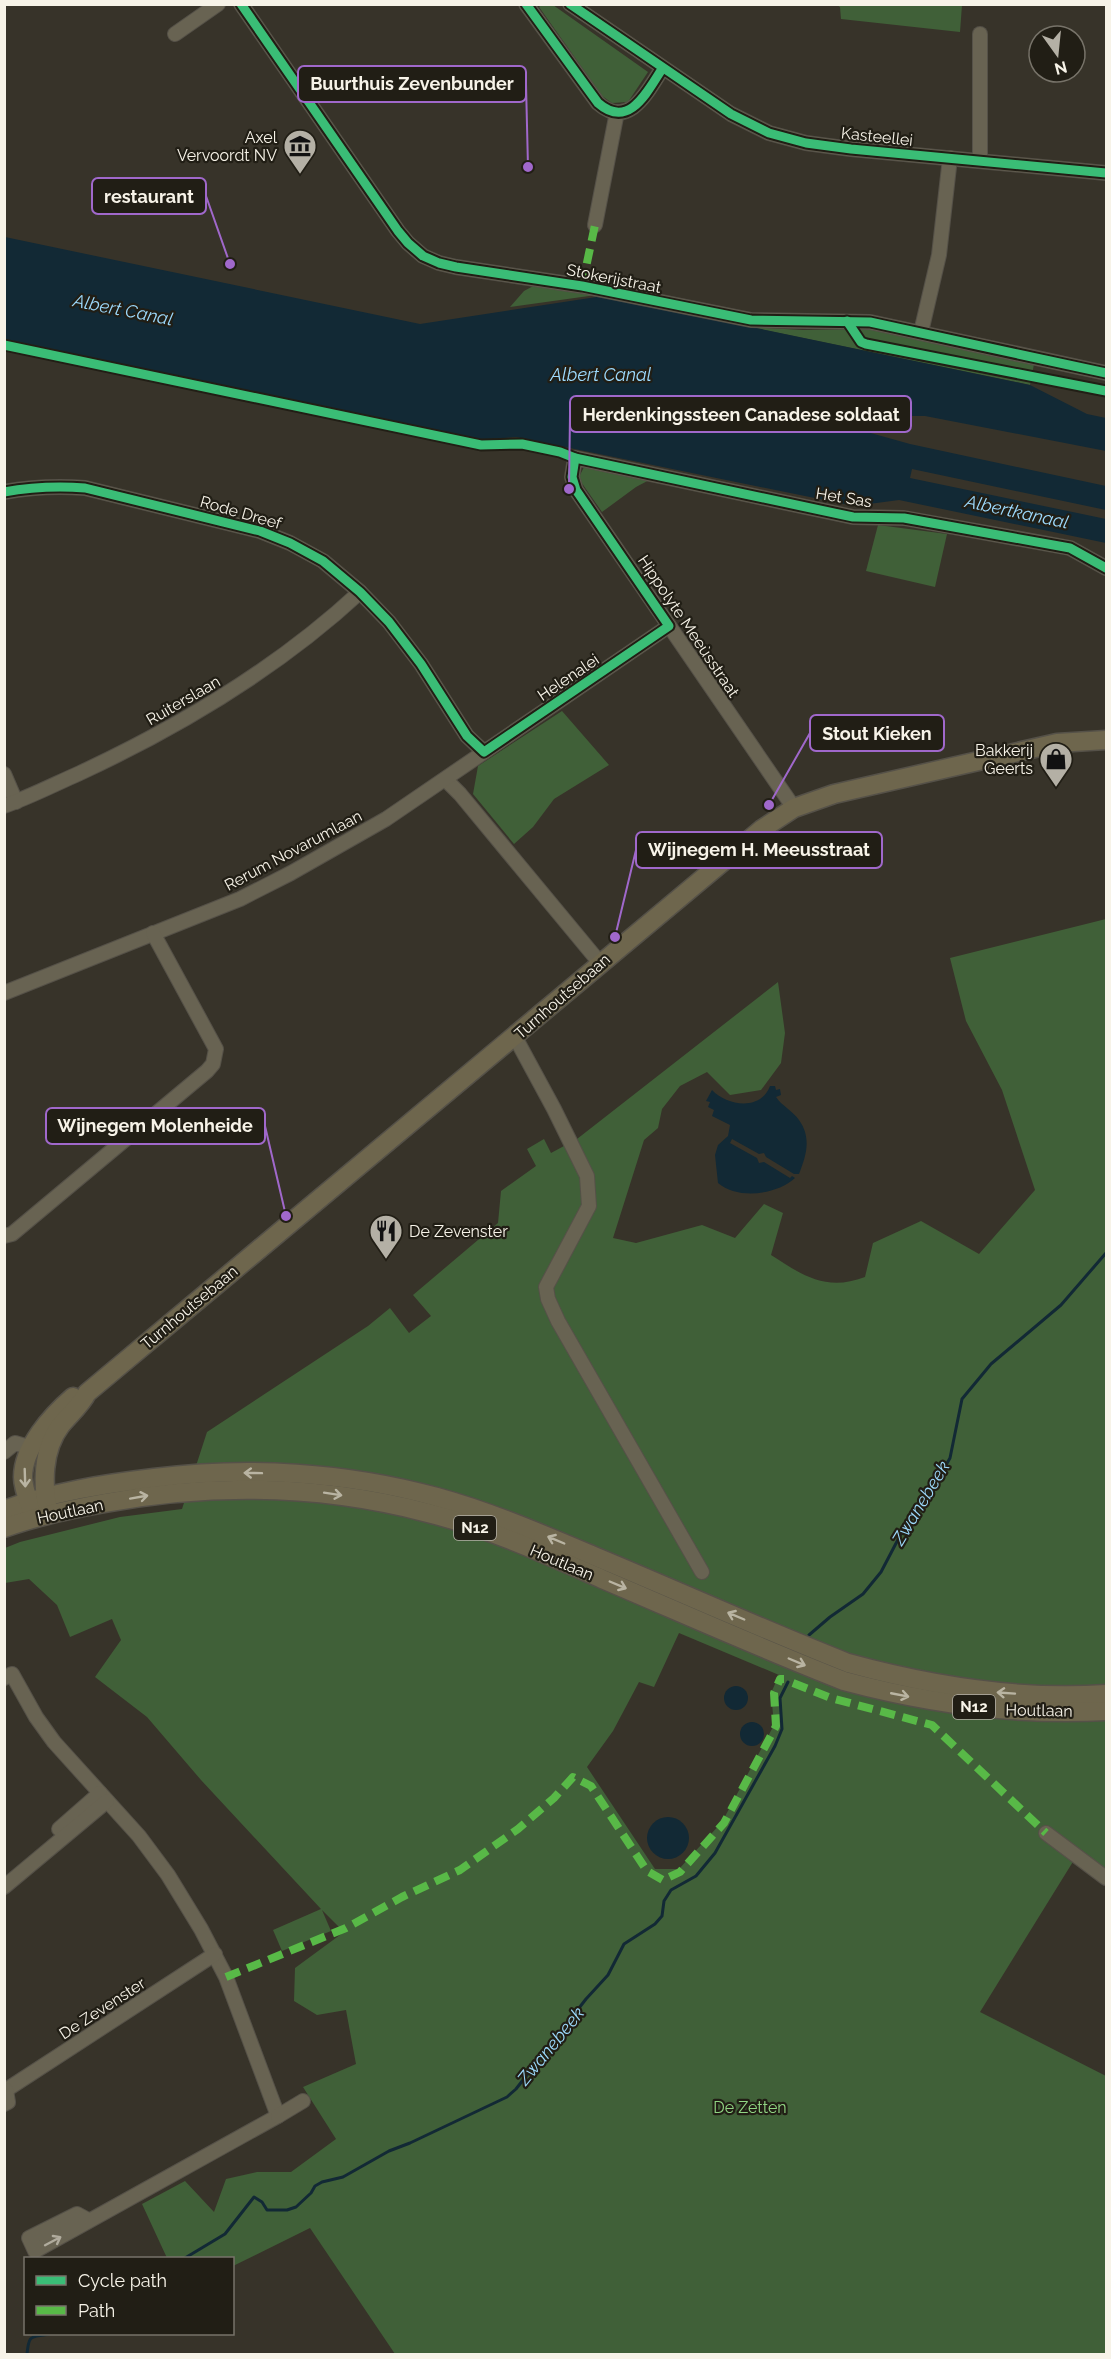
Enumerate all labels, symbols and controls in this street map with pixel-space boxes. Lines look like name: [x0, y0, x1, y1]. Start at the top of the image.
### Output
north arrow: [1027, 24, 1087, 84]
text: N: [1052, 57, 1069, 79]
callout: Buurthuis Zevenbunder: [298, 66, 526, 102]
text: Buurthuis Zevenbunder: [310, 73, 514, 94]
street label: Kasteellei: [840, 123, 914, 150]
place label: Axel Vervoordt NV: [177, 128, 278, 165]
museum icon: Axel Vervoordt NV: [282, 128, 318, 175]
callout: restaurant: [92, 178, 206, 214]
text: restaurant: [104, 186, 194, 207]
street label: Stokerijstraat: [565, 260, 663, 297]
water label: Albert Canal: [70, 289, 175, 330]
water label: Albert Canal: [549, 364, 652, 385]
callout: Herdenkingssteen Canadese soldaat: [570, 396, 911, 432]
text: Herdenkingssteen Canadese soldaat: [582, 404, 900, 425]
street label: Het Sas: [814, 484, 874, 511]
water label: Albertkanaal: [962, 490, 1071, 533]
street label: Rode Dreef: [198, 492, 284, 533]
street label: Hippolyte Meeùsstraat: [634, 552, 744, 701]
street label: Helenalei: [534, 650, 603, 705]
street label: Ruiterslaan: [143, 672, 224, 729]
callout: Stout Kieken: [810, 715, 944, 751]
text: Stout Kieken: [822, 723, 932, 744]
place label: Bakkerij Geerts: [975, 741, 1033, 778]
shop icon: Bakkerij Geerts: [1038, 741, 1074, 788]
street label: Rerum Novarumlaan: [221, 806, 365, 895]
callout: Wijnegem H. Meeusstraat: [636, 832, 882, 868]
text: Wijnegem H. Meeusstraat: [648, 839, 870, 860]
street label: Turnhoutsebaan: [511, 950, 614, 1043]
callout: Wijnegem Molenheide: [46, 1108, 265, 1144]
text: Wijnegem Molenheide: [57, 1115, 253, 1136]
restaurant icon: De Zevenster: [368, 1213, 404, 1260]
place label: De Zevenster: [409, 1222, 508, 1241]
street label: Turnhoutsebaan: [137, 1261, 242, 1353]
water label: Zwanebeek: [887, 1457, 954, 1549]
one-way arrow: [19, 1468, 30, 1488]
one-way arrow: [243, 1468, 263, 1479]
one-way arrow: [323, 1489, 342, 1500]
one-way arrow: [128, 1491, 148, 1502]
street label: Houtlaan: [35, 1495, 105, 1528]
road number: N12: [454, 1516, 496, 1540]
one-way arrow: [547, 1534, 566, 1545]
street label: Houtlaan: [527, 1541, 596, 1584]
one-way arrow: [608, 1580, 626, 1592]
one-way arrow: [727, 1610, 745, 1621]
one-way arrow: [787, 1657, 805, 1668]
one-way arrow: [997, 1687, 1017, 1698]
one-way arrow: [890, 1690, 910, 1701]
road number: N12: [953, 1695, 995, 1719]
street label: Houtlaan: [1005, 1700, 1073, 1721]
street label: De Zevenster: [56, 1973, 149, 2043]
water label: Zwanebeek: [512, 2002, 589, 2090]
park label: De Zetten: [713, 2098, 787, 2117]
one-way arrow: [44, 2235, 62, 2246]
legend: [24, 2257, 234, 2335]
text: Cycle path: [78, 2270, 167, 2291]
text: Path: [78, 2300, 115, 2321]

